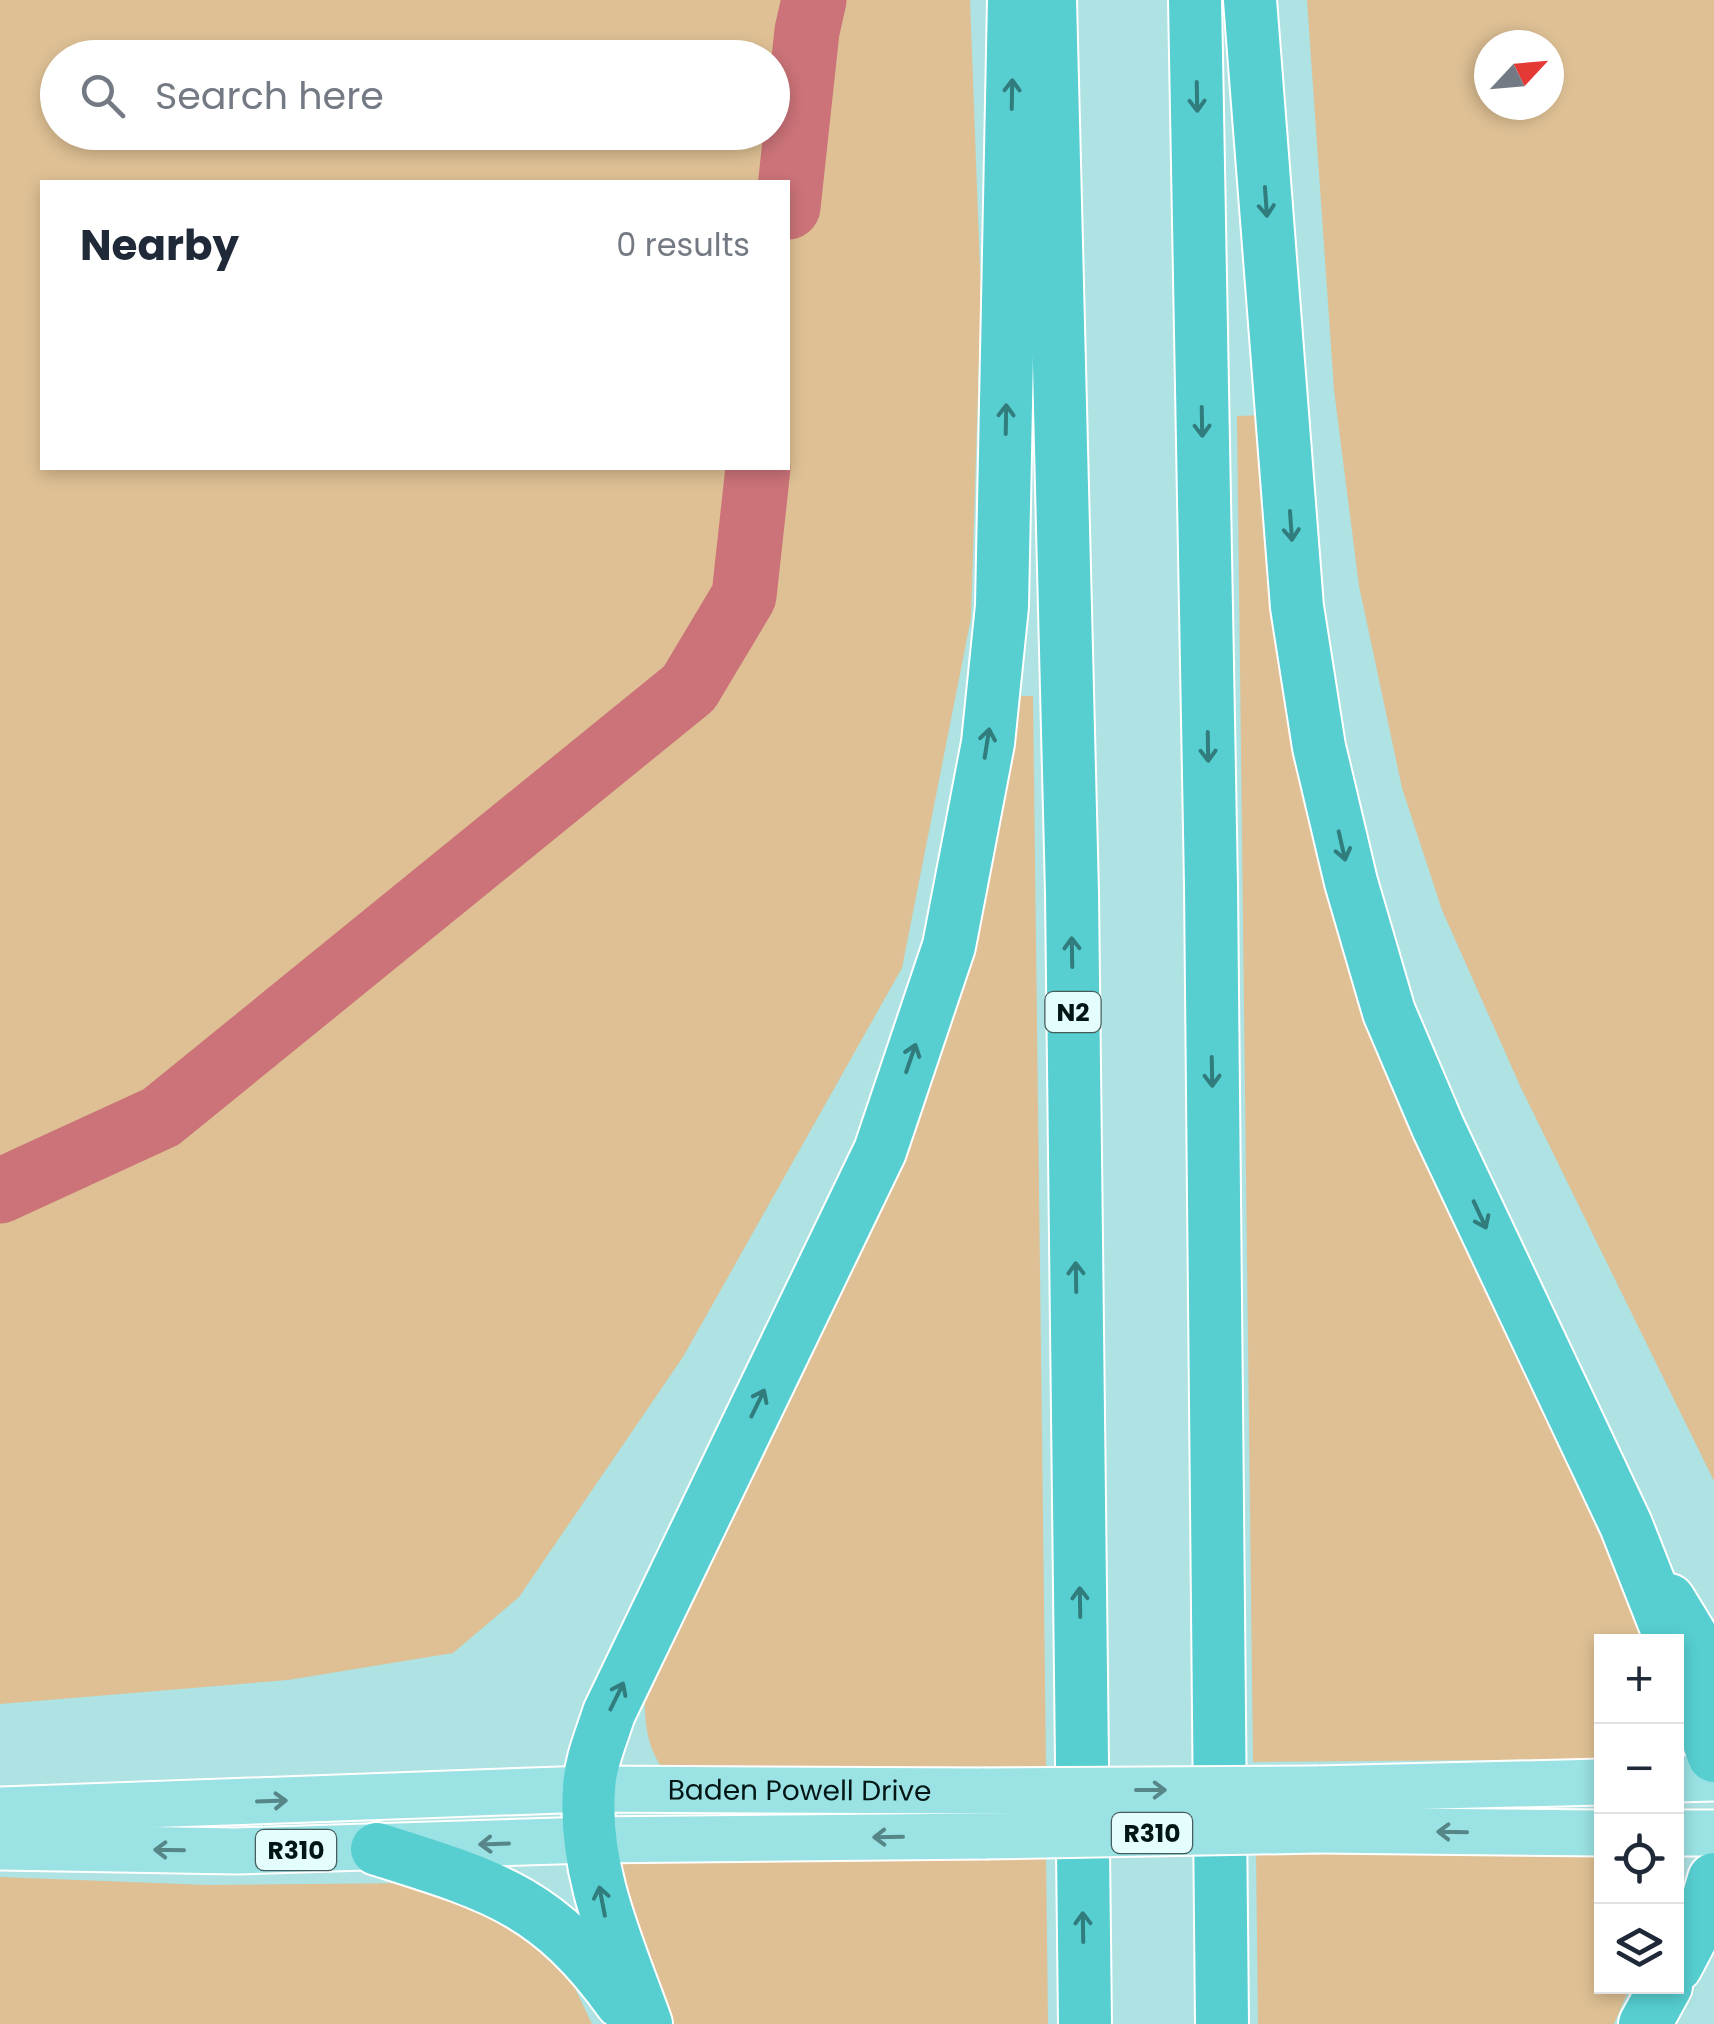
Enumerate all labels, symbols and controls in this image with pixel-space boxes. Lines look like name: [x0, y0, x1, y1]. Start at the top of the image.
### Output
north arrow: [1474, 30, 1564, 120]
search box: [40, 40, 790, 150]
icon: search: [75, 68, 130, 123]
text: Search here: [155, 69, 384, 122]
one-way arrow: [1002, 79, 1022, 112]
one-way arrow: [1188, 80, 1206, 113]
one-way arrow: [1256, 185, 1275, 217]
text: Nearby: [80, 216, 239, 275]
text: 0 results: [616, 222, 750, 267]
one-way arrow: [996, 403, 1015, 435]
one-way arrow: [1193, 406, 1212, 438]
one-way arrow: [1281, 509, 1300, 541]
one-way arrow: [978, 727, 997, 760]
one-way arrow: [1198, 730, 1218, 763]
one-way arrow: [1334, 829, 1352, 861]
one-way arrow: [1063, 936, 1082, 968]
road number: N2: [1046, 992, 1100, 1032]
one-way arrow: [904, 1043, 922, 1075]
one-way arrow: [1203, 1056, 1222, 1088]
one-way arrow: [1471, 1200, 1490, 1230]
one-way arrow: [1066, 1261, 1086, 1294]
one-way arrow: [750, 1389, 769, 1419]
one-way arrow: [1070, 1586, 1090, 1618]
map controls: [1594, 1634, 1684, 1994]
button: +: [1594, 1634, 1684, 1724]
one-way arrow: [609, 1682, 628, 1712]
button: −: [1594, 1724, 1684, 1814]
street label: Baden Powell Drive: [668, 1770, 932, 1810]
one-way arrow: [1134, 1780, 1167, 1800]
one-way arrow: [256, 1791, 288, 1810]
road number: R310: [1112, 1813, 1192, 1853]
button: locate: [1594, 1814, 1684, 1904]
one-way arrow: [1437, 1822, 1469, 1841]
one-way arrow: [872, 1828, 904, 1846]
road number: R310: [256, 1830, 336, 1870]
one-way arrow: [478, 1835, 510, 1854]
one-way arrow: [153, 1840, 186, 1860]
one-way arrow: [592, 1885, 611, 1917]
button: layers: [1594, 1904, 1684, 1994]
one-way arrow: [1074, 1911, 1093, 1943]

